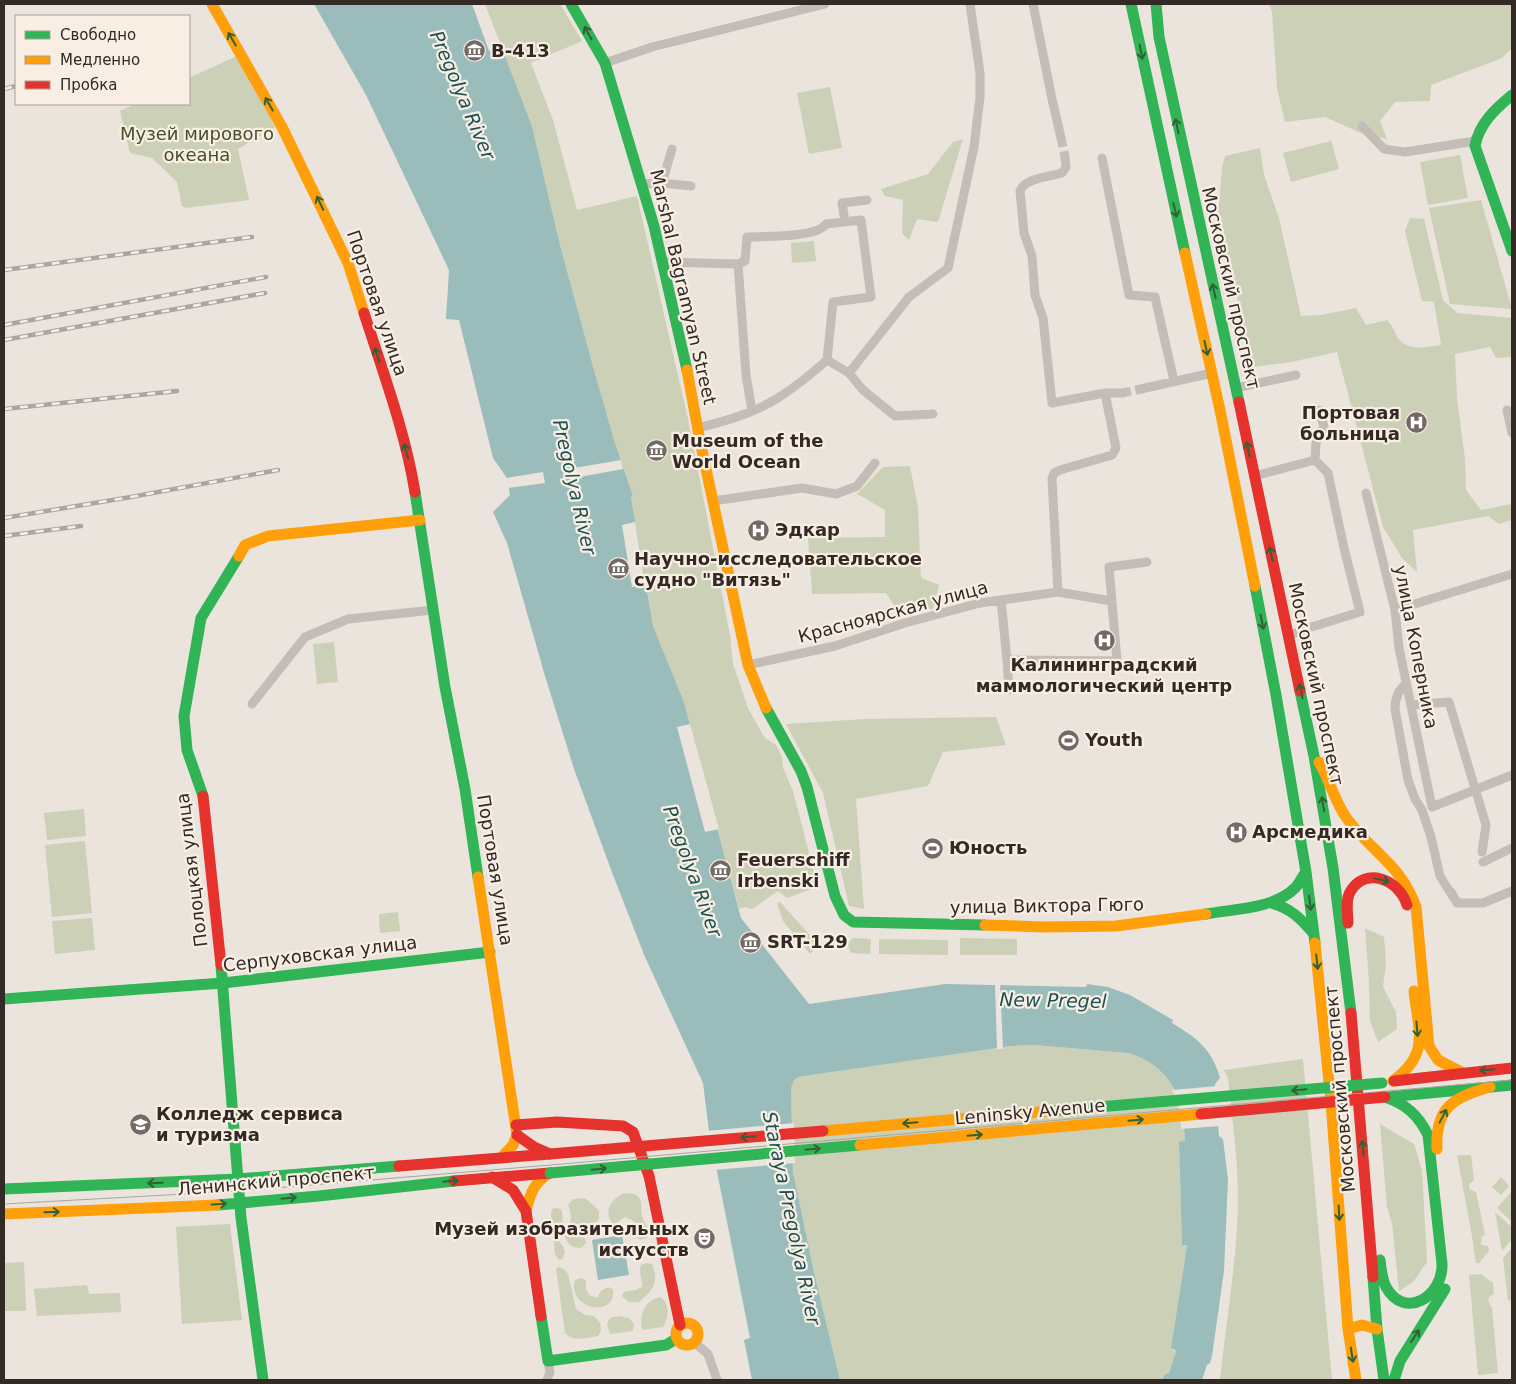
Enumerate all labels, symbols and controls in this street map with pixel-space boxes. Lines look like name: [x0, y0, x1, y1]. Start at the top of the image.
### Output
legend: [15, 15, 190, 105]
text: Свободно: [60, 26, 136, 44]
one-way arrow: [583, 26, 593, 41]
water label: Pregolya River: [426, 27, 501, 164]
one-way arrow: [226, 32, 236, 46]
museum icon: B-413: [463, 39, 487, 63]
place label: B-413: [491, 40, 550, 61]
one-way arrow: [1136, 43, 1146, 59]
text: Медленно: [60, 51, 140, 69]
text: Пробка: [60, 76, 117, 94]
one-way arrow: [264, 97, 274, 112]
one-way arrow: [1172, 118, 1182, 134]
park label: Музей мирового океана: [120, 123, 274, 165]
street label: Marshal Bagramyan Street: [646, 167, 721, 407]
street label: Московский проспект: [1198, 185, 1265, 391]
one-way arrow: [314, 196, 324, 211]
one-way arrow: [1171, 202, 1180, 218]
street label: Портовая улица: [343, 227, 412, 378]
one-way arrow: [1209, 283, 1218, 299]
one-way arrow: [1202, 340, 1211, 356]
one-way arrow: [372, 347, 382, 363]
place label: Портовая больница: [1300, 402, 1400, 444]
hospital icon: Портовая больница: [1404, 411, 1428, 435]
water label: Pregolya River: [549, 417, 602, 558]
place label: Museum of the World Ocean: [672, 430, 824, 472]
museum icon: Museum of the World Ocean: [644, 439, 668, 463]
one-way arrow: [1243, 442, 1253, 458]
one-way arrow: [401, 443, 411, 459]
hospital icon: Эдкар: [747, 518, 771, 542]
place label: Эдкар: [775, 519, 840, 540]
one-way arrow: [1265, 546, 1275, 562]
place label: Научно-исследовательское судно "Витязь": [634, 548, 922, 590]
museum icon: Научно-исследовательское судно "Витязь": [606, 557, 630, 581]
street label: улица Коперника: [1390, 563, 1443, 731]
street label: Красноярская улица: [796, 576, 990, 647]
street label: Московский проспект: [1285, 580, 1348, 787]
one-way arrow: [1258, 613, 1267, 629]
hospital icon: Калининградский маммологический центр: [1092, 628, 1116, 652]
place label: Калининградский маммологический центр: [976, 654, 1232, 696]
one-way arrow: [1295, 683, 1305, 699]
sports icon: Youth: [1057, 728, 1081, 752]
place label: Youth: [1084, 729, 1143, 750]
street label: Полоцкая улица: [172, 792, 211, 948]
street label: Портовая улица: [473, 793, 518, 947]
one-way arrow: [1317, 797, 1327, 813]
water label: Pregolya River: [659, 802, 727, 941]
hospital icon: Арсмедика: [1224, 820, 1248, 844]
place label: Арсмедика: [1252, 821, 1368, 842]
sports icon: Юность: [921, 836, 945, 860]
place label: Юность: [949, 837, 1027, 858]
place label: Feuerschiff Irbenski: [737, 849, 850, 891]
museum icon: Feuerschiff Irbenski: [709, 858, 733, 882]
one-way arrow: [1373, 876, 1389, 885]
street label: улица Виктора Гюго: [950, 893, 1144, 918]
one-way arrow: [1305, 895, 1315, 911]
museum icon: SRT-129: [739, 930, 763, 954]
street label: Серпуховская улица: [222, 931, 418, 976]
place label: SRT-129: [767, 931, 848, 952]
one-way arrow: [1312, 954, 1322, 970]
street label: Московский проспект: [1320, 985, 1359, 1193]
water label: New Pregel: [999, 988, 1108, 1012]
one-way arrow: [1413, 1021, 1422, 1037]
one-way arrow: [1480, 1065, 1496, 1075]
one-way arrow: [1291, 1085, 1307, 1094]
street label: Leninsky Avenue: [954, 1094, 1106, 1129]
place label: Колледж сервиса и туризма: [156, 1103, 343, 1145]
one-way arrow: [1438, 1108, 1448, 1123]
water label: Staraya Pregolya River: [759, 1109, 826, 1328]
school or university icon: Колледж сервиса и туризма: [128, 1112, 152, 1136]
one-way arrow: [1128, 1115, 1144, 1125]
one-way arrow: [902, 1118, 918, 1128]
one-way arrow: [966, 1130, 982, 1139]
one-way arrow: [740, 1132, 756, 1142]
one-way arrow: [1359, 1140, 1368, 1156]
one-way arrow: [804, 1145, 820, 1154]
street label: Ленинский проспект: [176, 1161, 376, 1200]
one-way arrow: [590, 1164, 606, 1174]
one-way arrow: [442, 1176, 458, 1186]
one-way arrow: [147, 1178, 163, 1187]
one-way arrow: [281, 1194, 297, 1203]
one-way arrow: [210, 1200, 226, 1209]
one-way arrow: [1334, 1205, 1343, 1221]
one-way arrow: [44, 1207, 60, 1217]
place label: Музей изобразительных искусств: [434, 1218, 689, 1260]
theatre icon: Музей изобразительных искусств: [693, 1227, 717, 1251]
one-way arrow: [1410, 1330, 1420, 1344]
one-way arrow: [1348, 1346, 1358, 1362]

